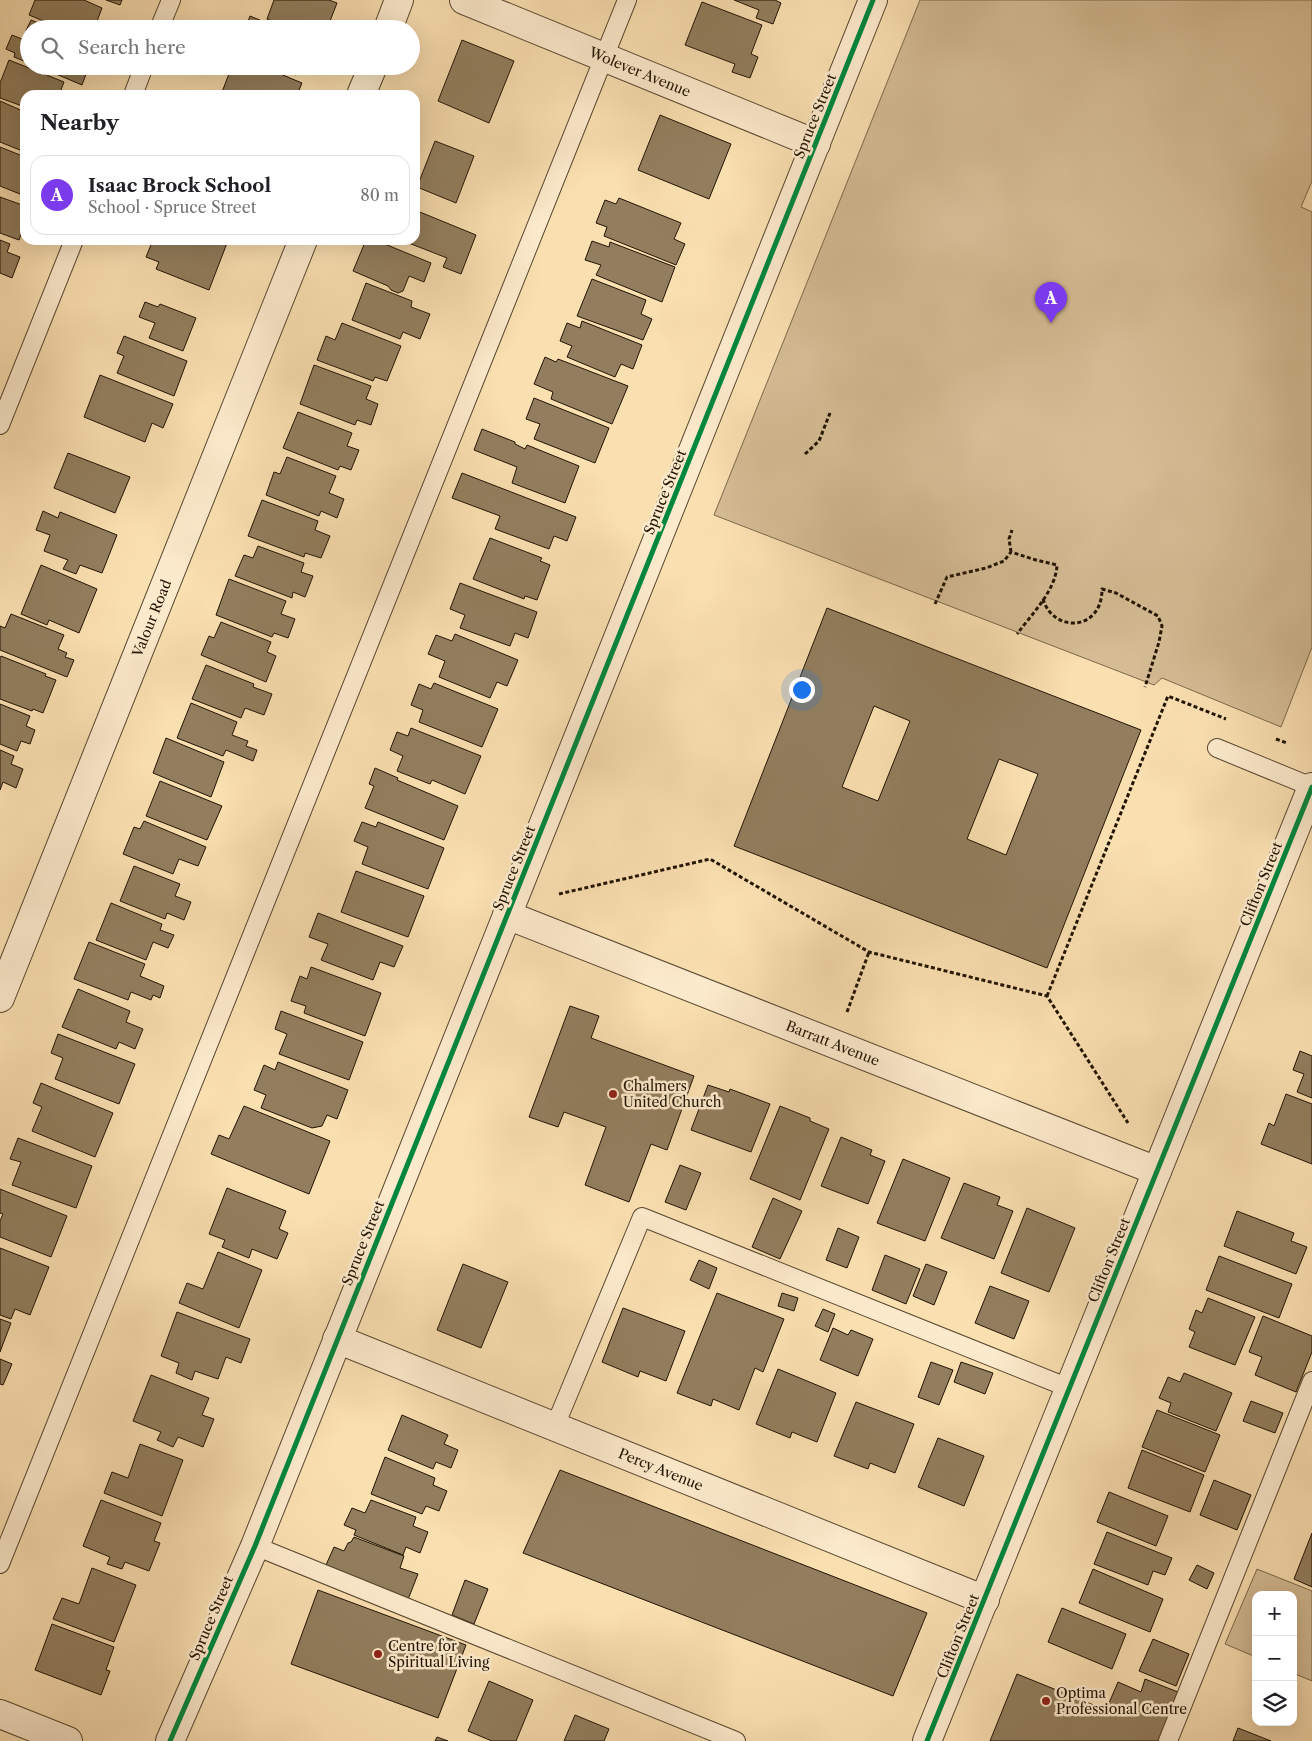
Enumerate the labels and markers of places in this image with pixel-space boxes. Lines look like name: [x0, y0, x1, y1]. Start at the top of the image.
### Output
pin: A: [1035, 282, 1067, 323]
place label: Chalmers United Church: [623, 1077, 722, 1111]
marker: Chalmers United Church: [607, 1088, 619, 1100]
place label: Centre for Spiritual Living: [388, 1637, 490, 1671]
marker: Centre for Spiritual Living: [372, 1648, 384, 1660]
place label: Optima Professional Centre: [1056, 1684, 1187, 1718]
marker: Optima Professional Centre: [1040, 1695, 1052, 1707]

